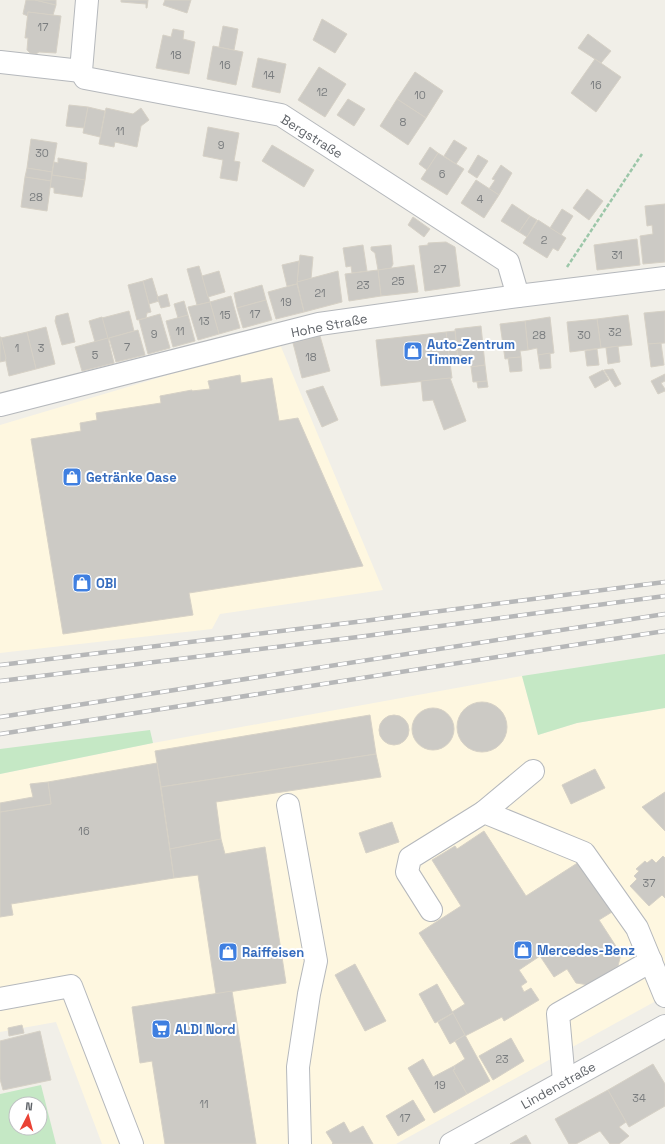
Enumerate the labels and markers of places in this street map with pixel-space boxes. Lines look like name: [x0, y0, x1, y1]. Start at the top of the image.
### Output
place label: Auto-Zentrum Timmer: [427, 336, 515, 368]
shop icon: Auto-Zentrum Timmer: [402, 340, 424, 362]
shop icon: Getränke Oase: [61, 466, 83, 488]
place label: Getränke Oase: [86, 469, 177, 486]
shop icon: OBI: [71, 572, 93, 594]
place label: OBI: [96, 575, 117, 592]
shop icon: Mercedes-Benz: [512, 939, 534, 961]
shop icon: Raiffeisen: [217, 941, 239, 963]
place label: Mercedes-Benz: [537, 942, 635, 959]
place label: Raiffeisen: [242, 944, 304, 961]
supermarket icon: ALDI Nord: [150, 1018, 172, 1040]
place label: ALDI Nord: [175, 1021, 236, 1038]

